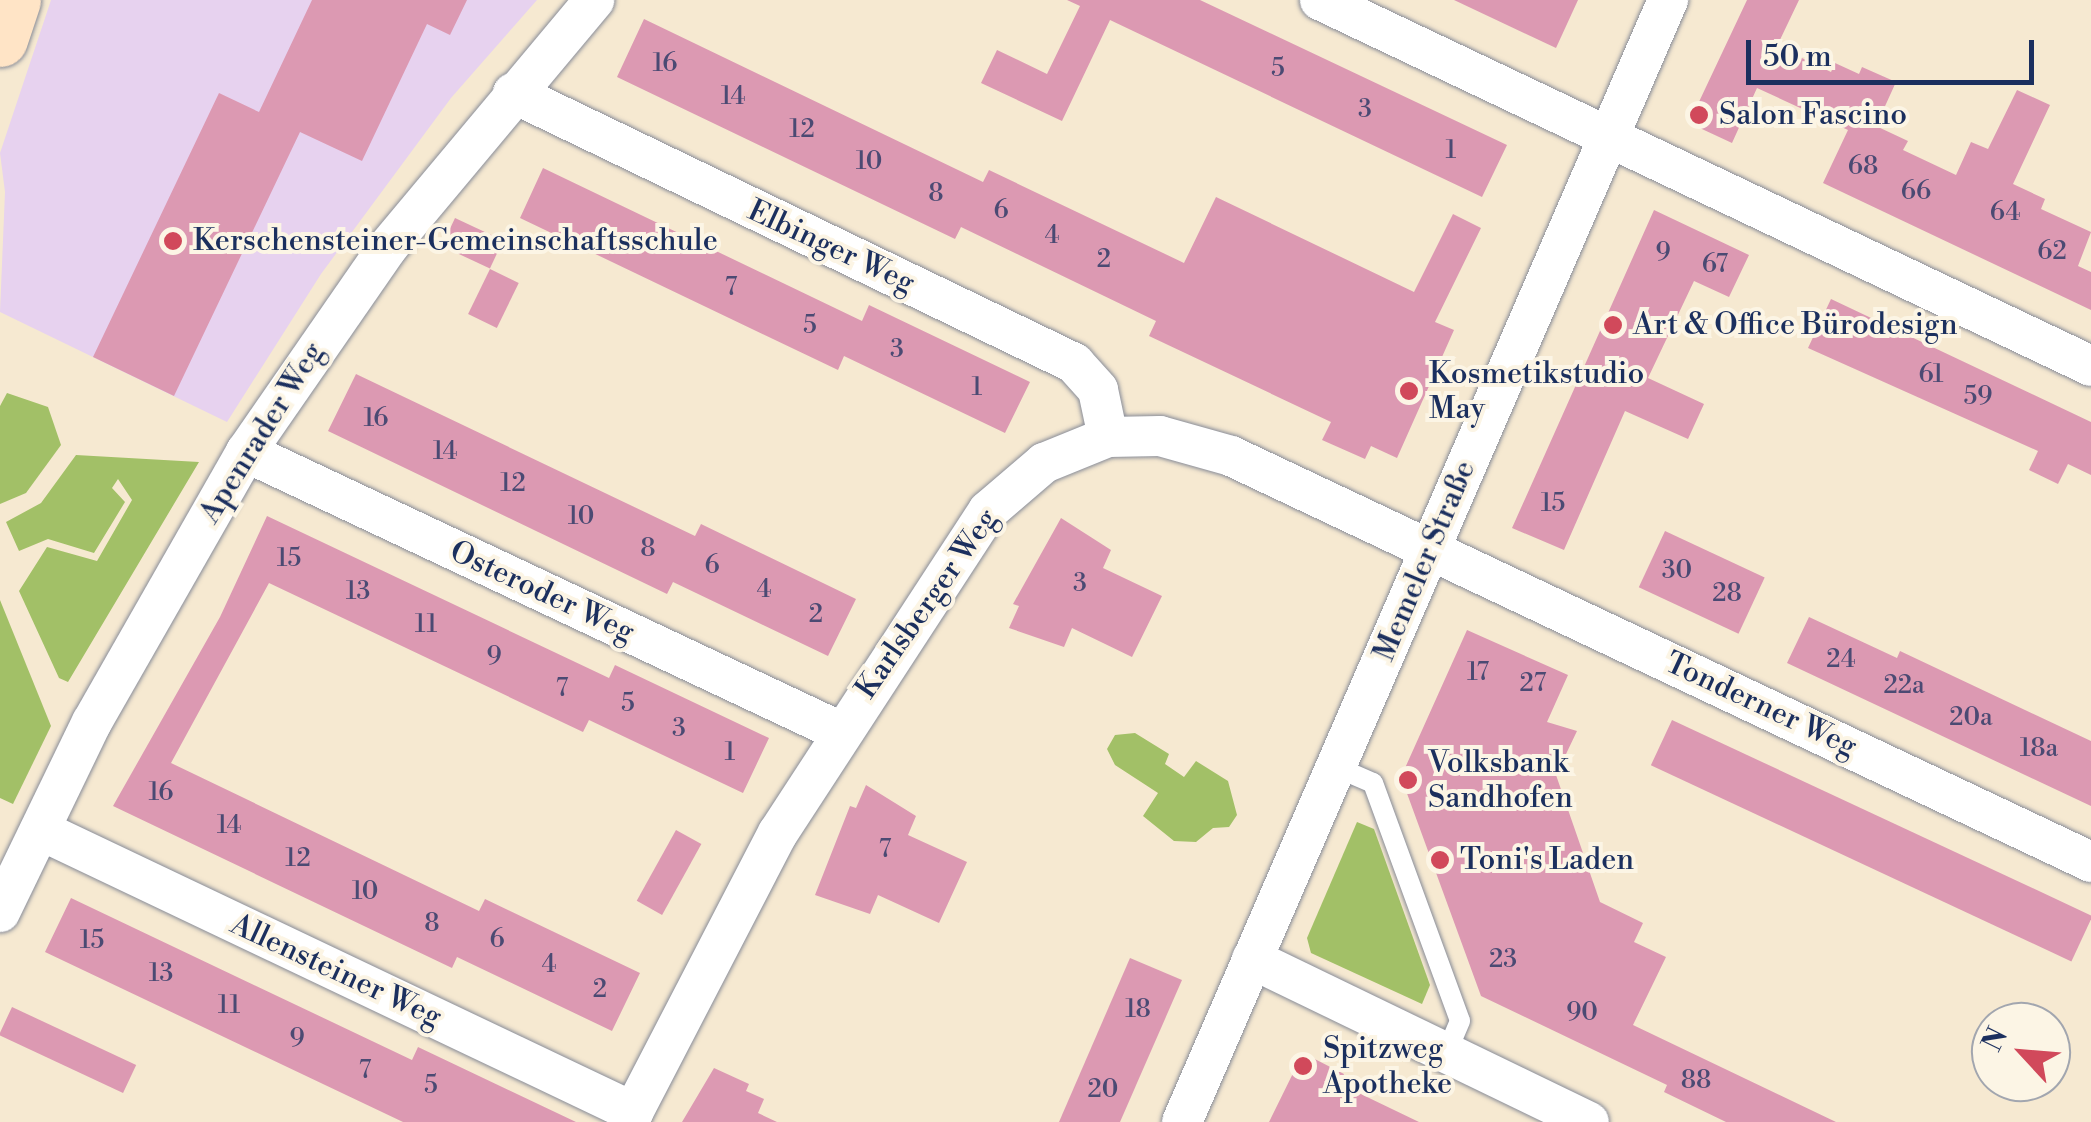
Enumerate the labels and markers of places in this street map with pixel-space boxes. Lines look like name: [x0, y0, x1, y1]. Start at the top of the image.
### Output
place label: Salon Fascino: [1719, 97, 1907, 133]
marker: Salon Fascino: [1688, 104, 1710, 126]
place label: Kerschensteiner-Gemeinschaftsschule: [193, 223, 718, 259]
marker: Kerschensteiner-Gemeinschaftsschule: [162, 230, 184, 252]
place label: Art & Office Bürodesign: [1633, 307, 1958, 343]
marker: Art & Office Bürodesign: [1602, 314, 1624, 336]
place label: Kosmetikstudio May: [1429, 356, 1644, 426]
marker: Kosmetikstudio May: [1398, 380, 1420, 402]
place label: Volksbank Sandhofen: [1428, 745, 1573, 816]
marker: Volksbank Sandhofen: [1397, 769, 1419, 791]
place label: Toni's Laden: [1460, 842, 1634, 878]
marker: Toni's Laden: [1429, 849, 1451, 871]
place label: Spitzweg Apotheke: [1323, 1031, 1452, 1102]
marker: Spitzweg Apotheke: [1292, 1055, 1314, 1077]

